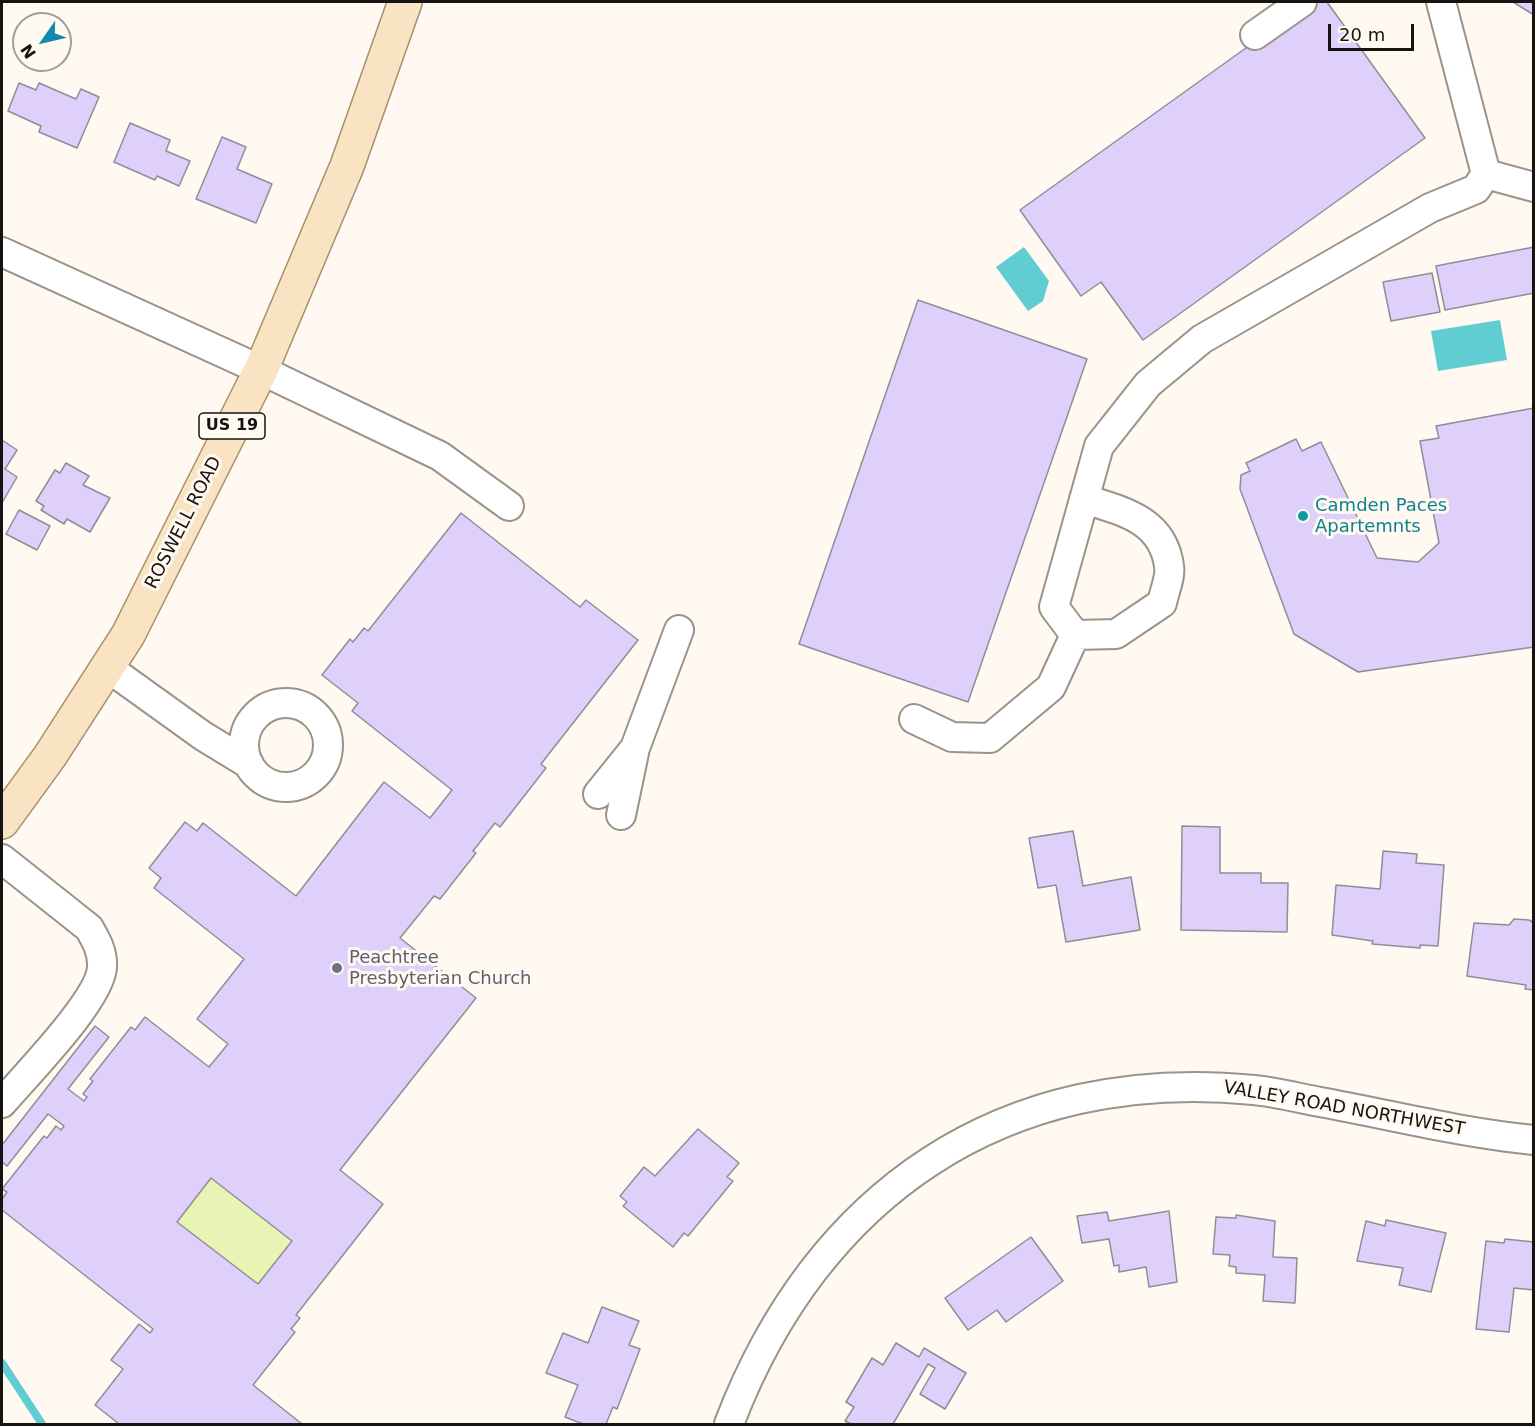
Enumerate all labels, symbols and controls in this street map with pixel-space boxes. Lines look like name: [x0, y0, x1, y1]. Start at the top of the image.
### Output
north arrow: [12, 12, 72, 72]
scale bar: [1331, 12, 1416, 50]
text: 20 m: [1339, 24, 1385, 45]
text: N: [17, 40, 40, 62]
road number: US 19: [199, 413, 265, 439]
street label: ROSWELL ROAD: [141, 453, 227, 593]
place label: Camden Paces Apartemnts: [1315, 495, 1447, 538]
marker: Camden Paces Apartemnts: [1296, 509, 1310, 523]
place label: Peachtree Presbyterian Church: [349, 947, 531, 990]
marker: Peachtree Presbyterian Church: [330, 961, 344, 975]
street label: VALLEY ROAD NORTHWEST: [1222, 1077, 1466, 1141]

